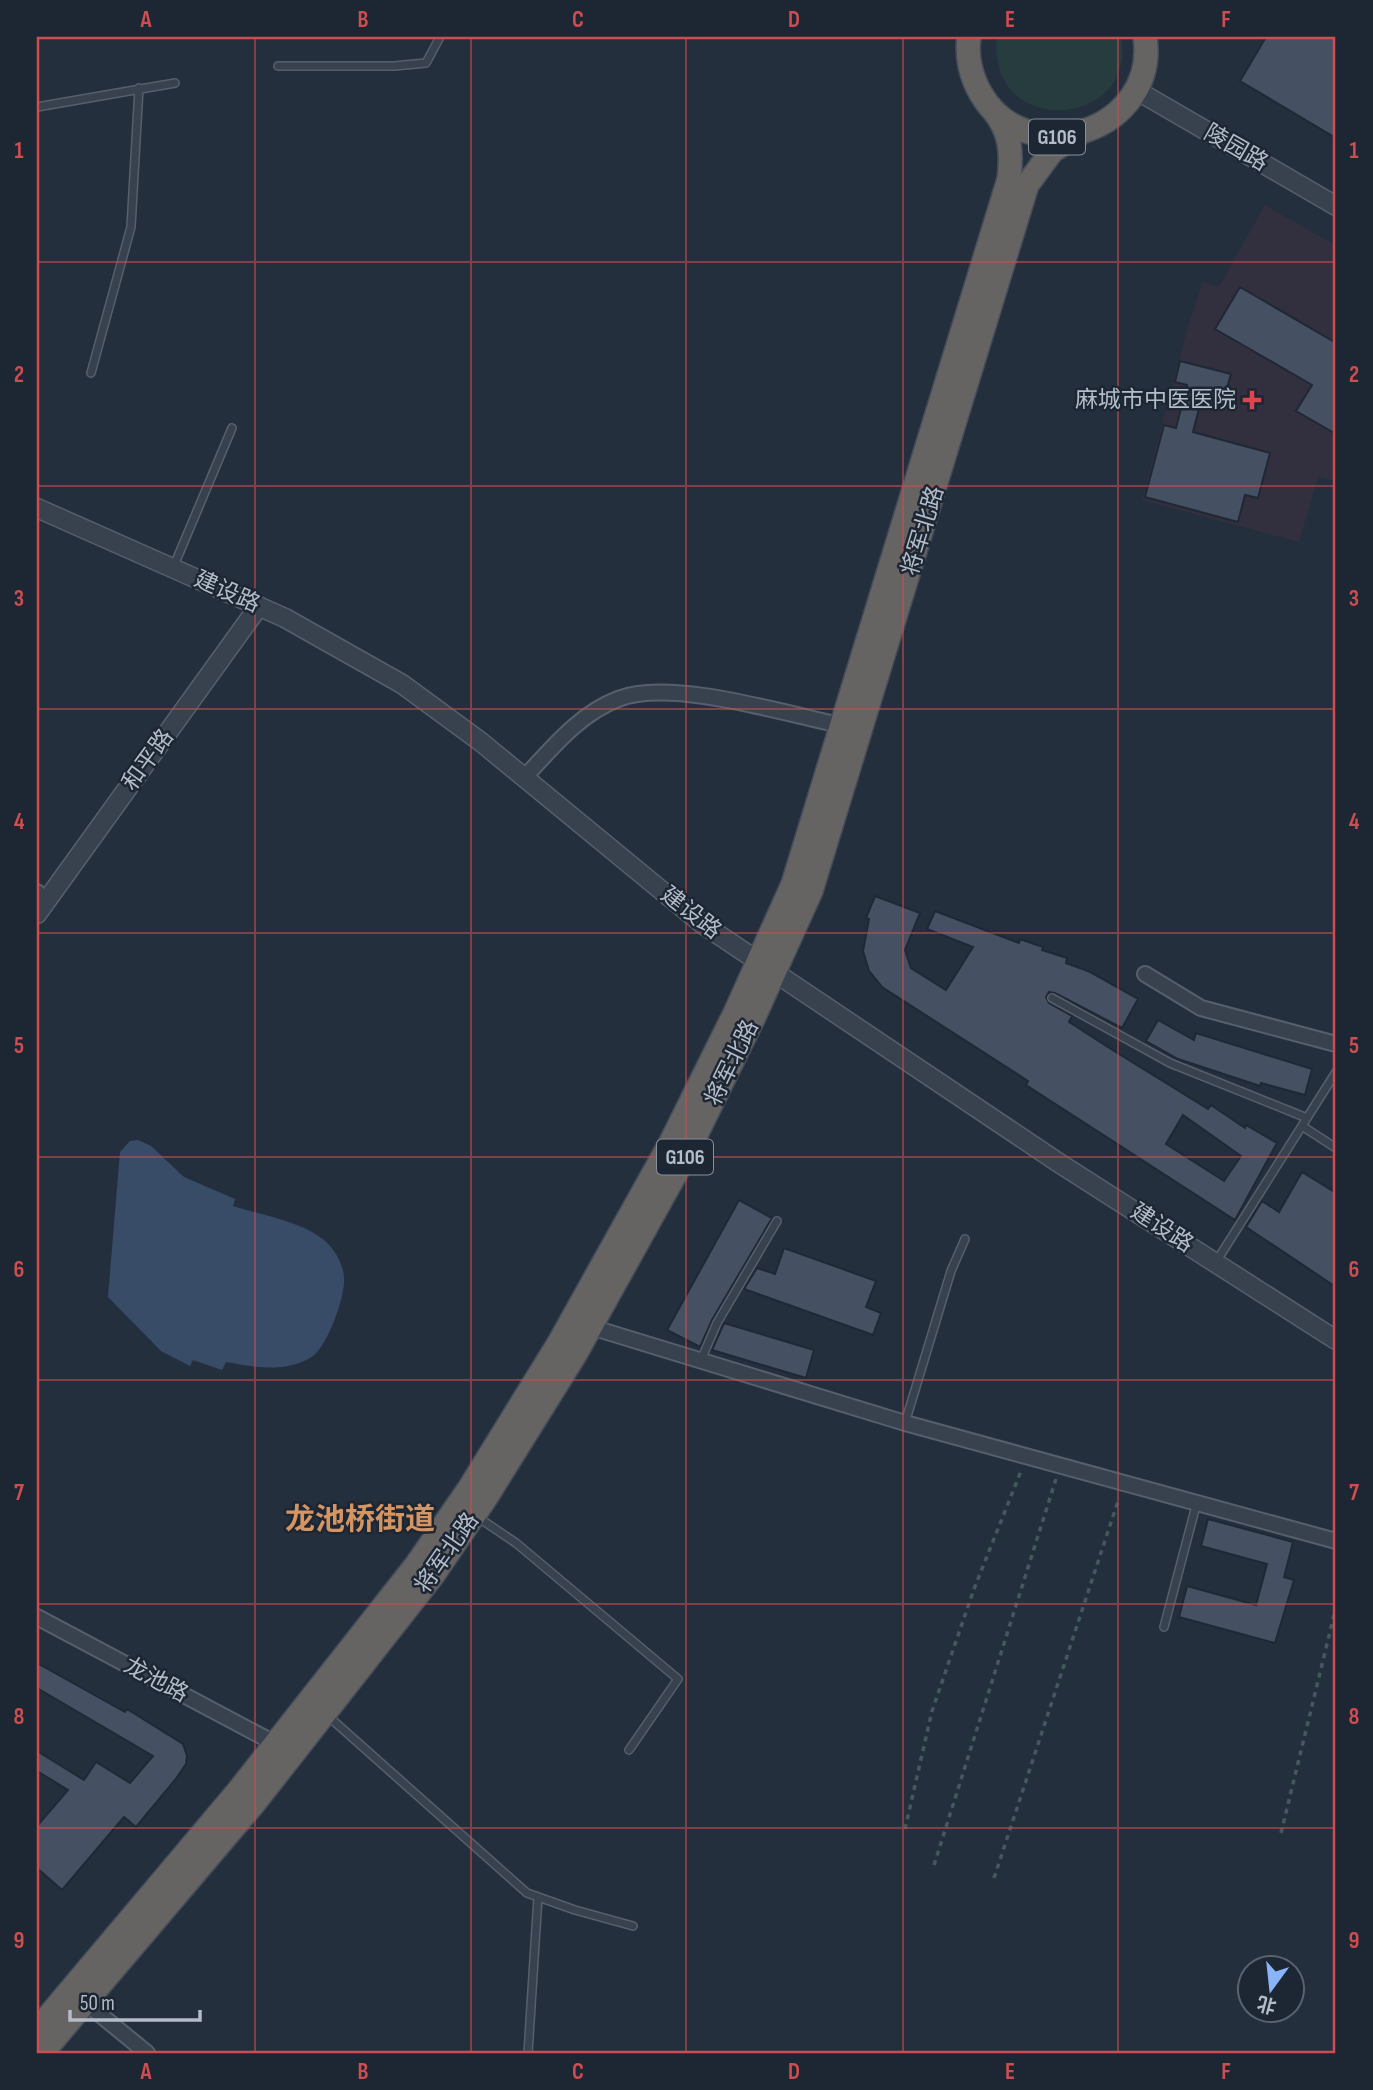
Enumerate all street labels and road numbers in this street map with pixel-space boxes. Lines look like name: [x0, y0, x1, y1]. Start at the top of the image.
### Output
street label: 陵园路: [1199, 119, 1273, 177]
road number: G106: [1029, 120, 1085, 154]
street label: 将军北路: [896, 483, 950, 579]
street label: 建设路: [190, 565, 264, 619]
street label: 和平路: [116, 724, 180, 796]
street label: 建设路: [655, 881, 727, 945]
street label: 将军北路: [699, 1016, 765, 1110]
road number: G106: [657, 1140, 713, 1174]
street label: 建设路: [1125, 1197, 1199, 1259]
street label: 将军北路: [409, 1507, 485, 1599]
street label: 龙池路: [119, 1651, 193, 1709]

